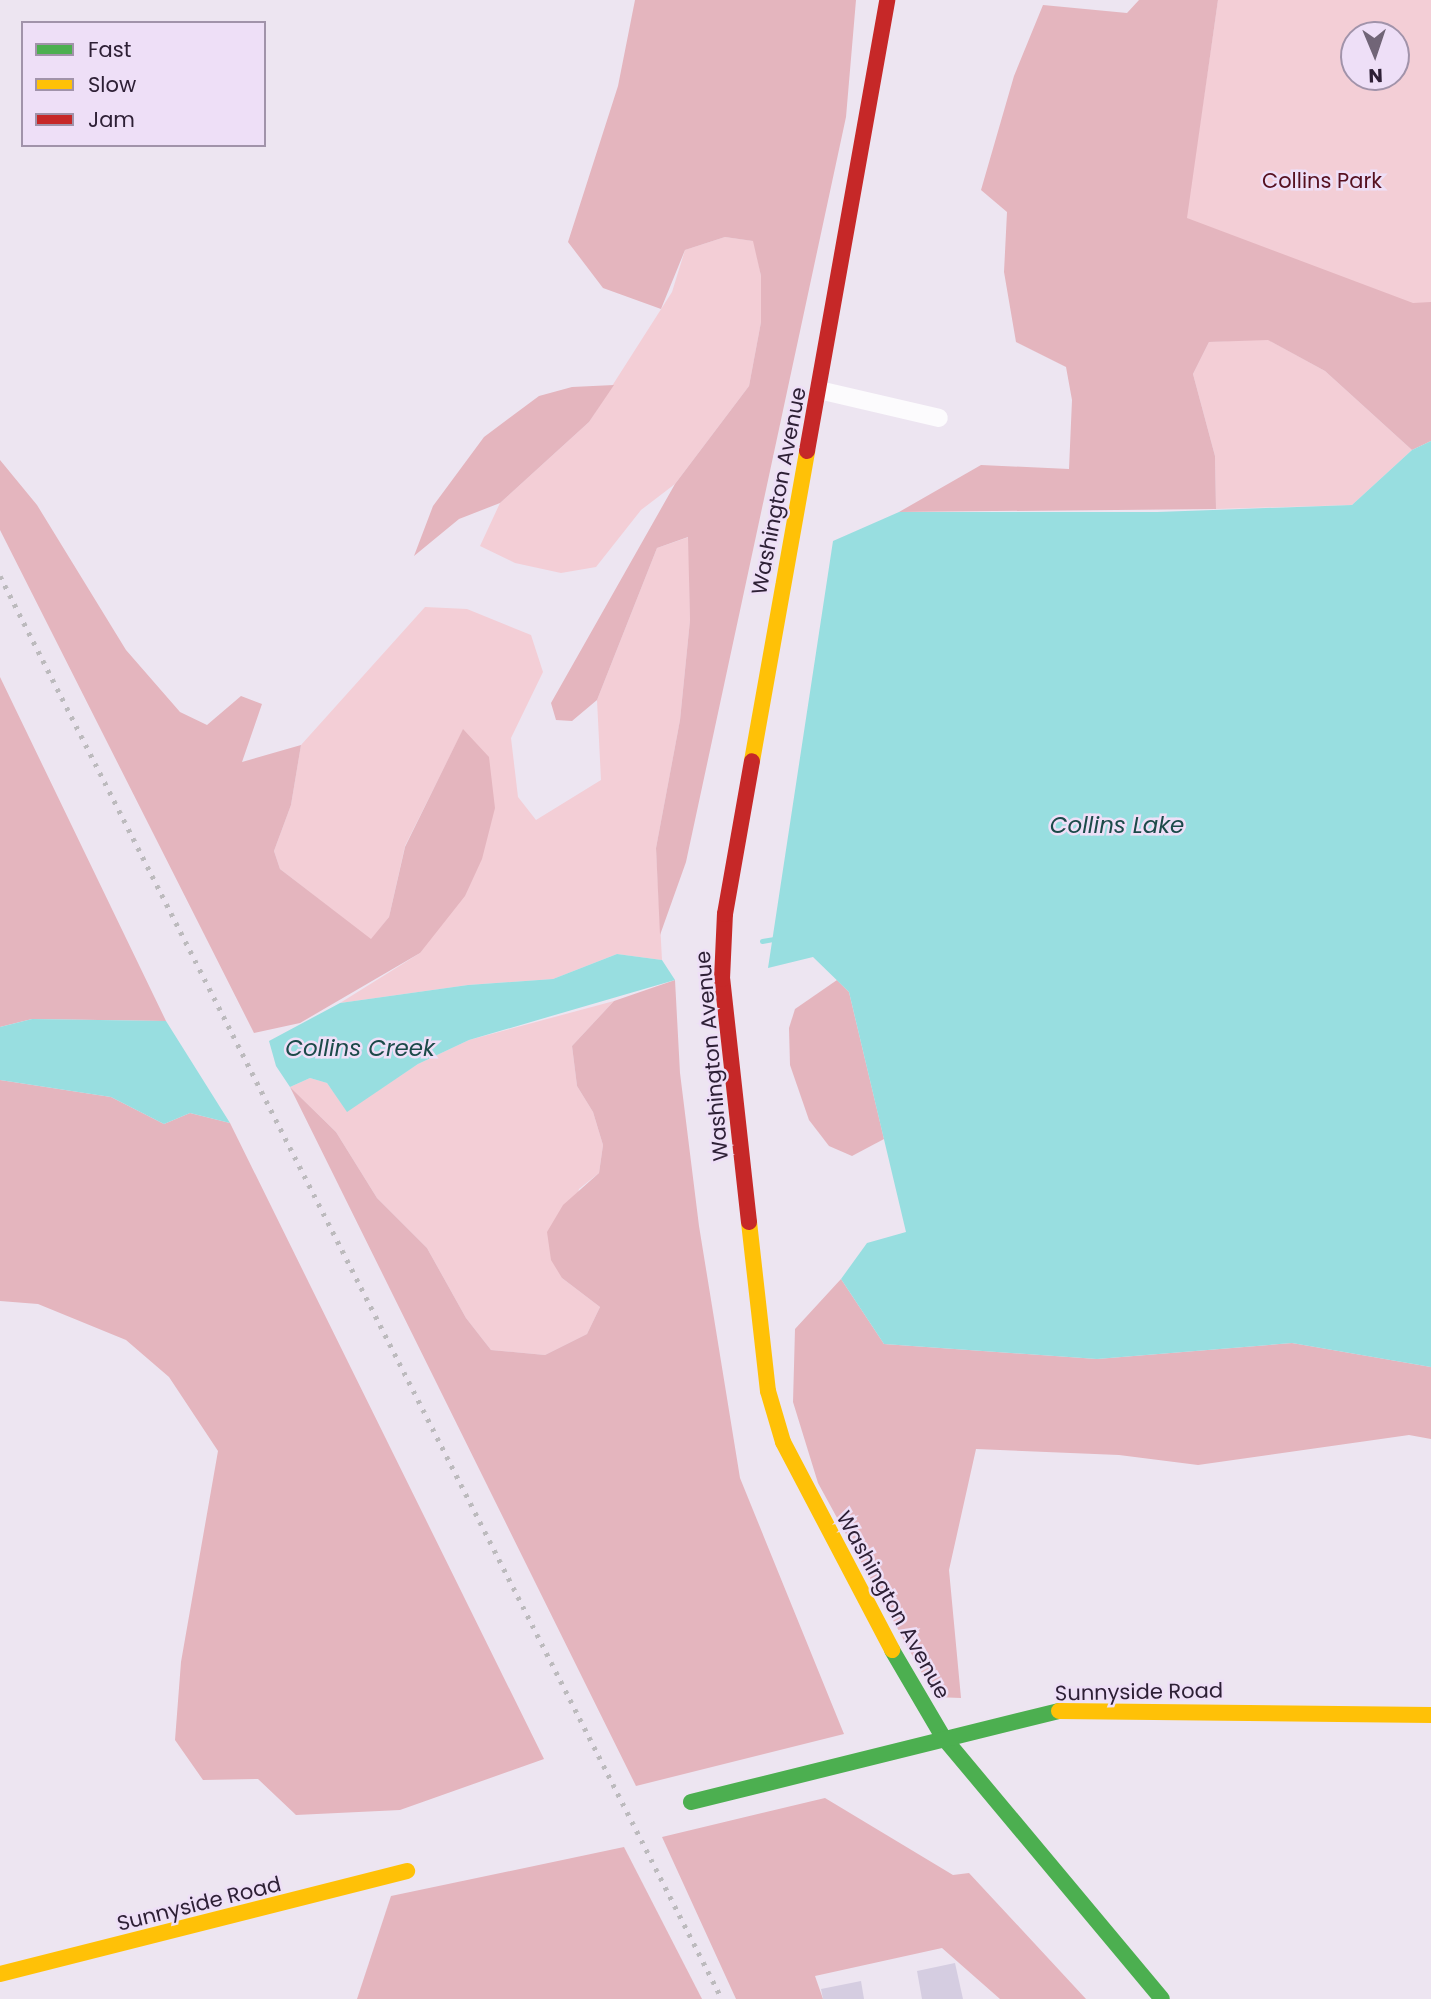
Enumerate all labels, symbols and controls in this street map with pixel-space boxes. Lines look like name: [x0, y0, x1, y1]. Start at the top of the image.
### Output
legend: [21, 21, 266, 147]
north arrow: [1340, 21, 1410, 91]
text: Fast: [88, 35, 131, 64]
text: N: [1368, 62, 1383, 89]
text: Slow: [88, 70, 136, 99]
text: Jam: [88, 105, 135, 134]
park label: Collins Park: [1262, 168, 1382, 194]
street label: Washington Avenue: [747, 385, 811, 597]
water label: Collins Lake: [1050, 811, 1184, 839]
street label: Washington Avenue: [690, 950, 734, 1162]
water label: Collins Creek: [285, 1034, 435, 1062]
street label: Washington Avenue: [831, 1507, 955, 1703]
street label: Sunnyside Road: [1055, 1678, 1223, 1706]
street label: Sunnyside Road: [114, 1871, 284, 1937]

